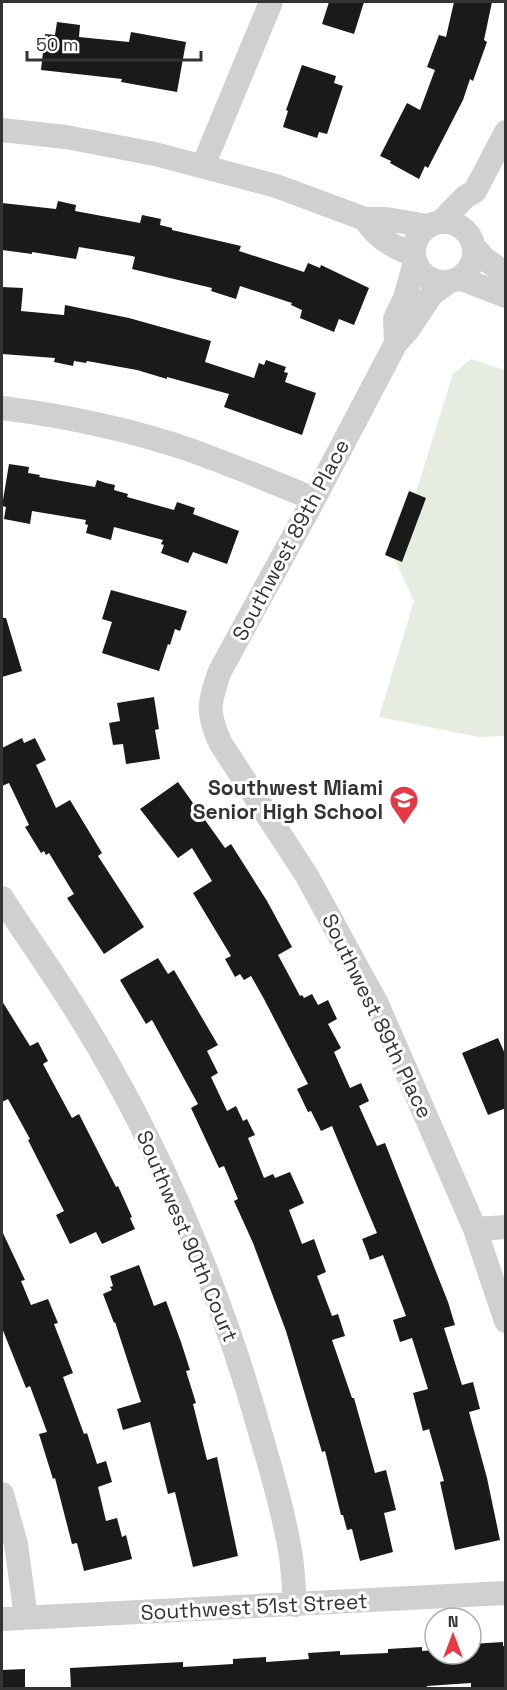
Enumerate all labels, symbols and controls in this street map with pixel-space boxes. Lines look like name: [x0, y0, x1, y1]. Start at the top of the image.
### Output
scale bar: [27, 24, 201, 62]
text: 50 m: [36, 33, 78, 56]
street label: Southwest 89th Place: [226, 434, 355, 645]
place label: Southwest Miami Senior High School: [193, 774, 383, 825]
school or university icon: Southwest Miami Senior High School: [388, 784, 420, 826]
street label: Southwest 89th Place: [316, 909, 439, 1123]
street label: Southwest 90th Court: [131, 1126, 244, 1346]
street label: Southwest 51st Street: [140, 1587, 368, 1626]
north arrow: [423, 1606, 483, 1666]
text: N: [448, 1611, 458, 1632]

